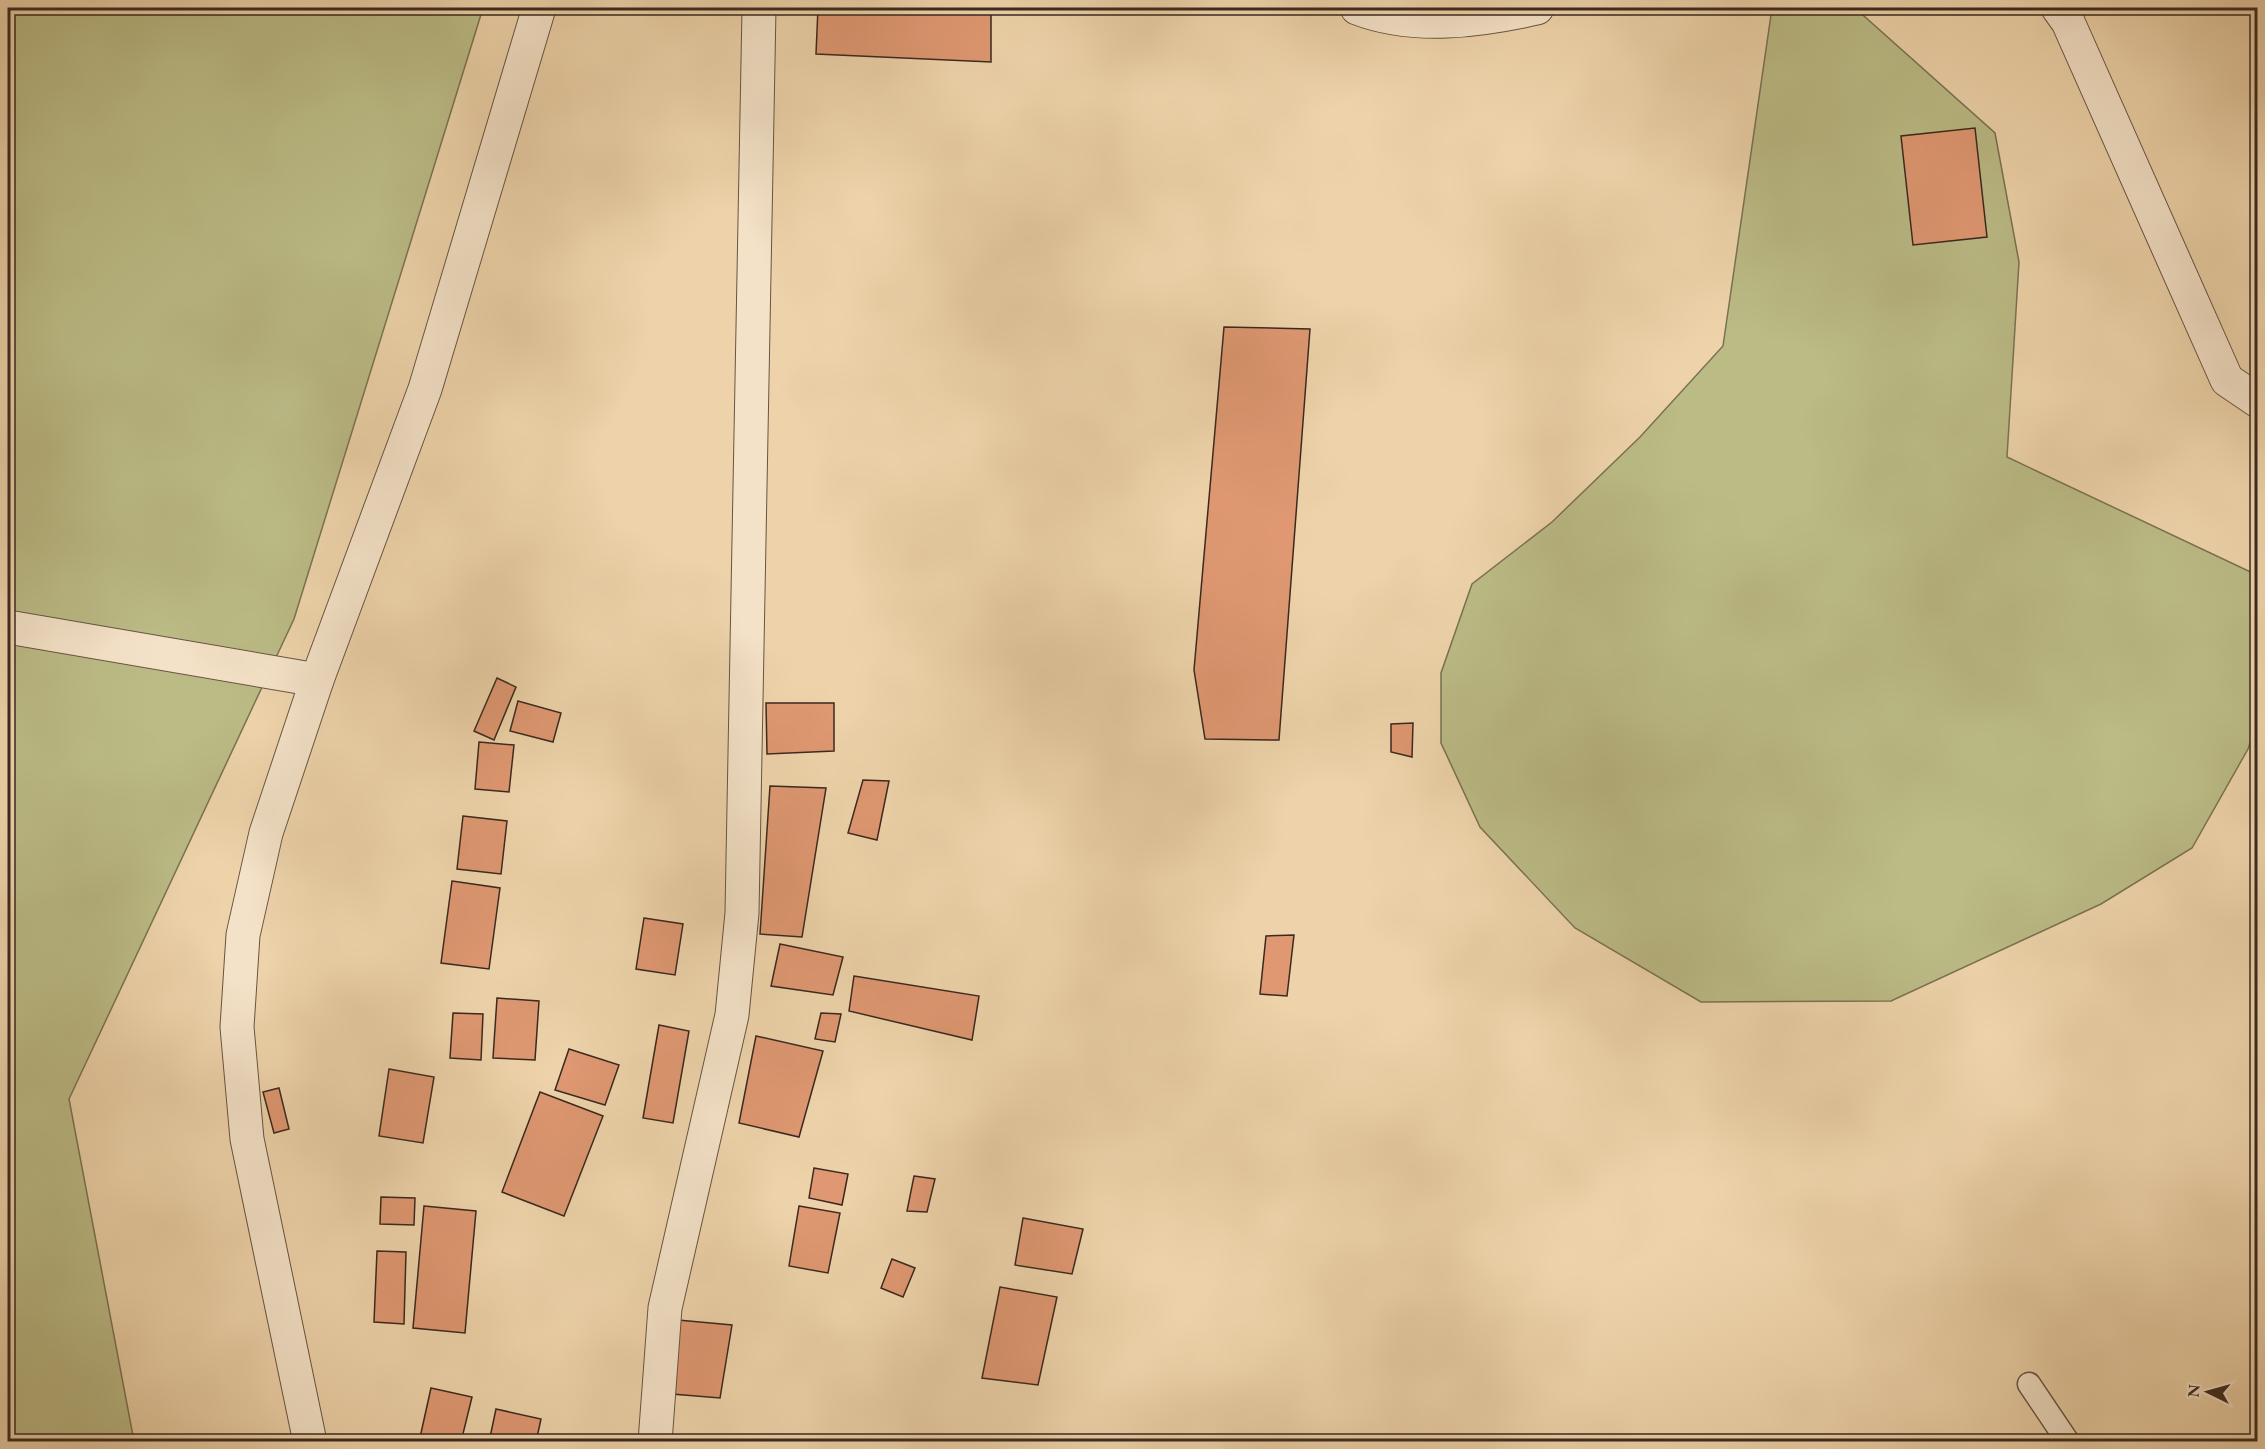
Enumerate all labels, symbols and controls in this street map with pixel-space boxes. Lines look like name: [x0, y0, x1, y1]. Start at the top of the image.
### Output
north arrow: [2178, 1362, 2238, 1422]
text: N: [2183, 1383, 2205, 1398]

